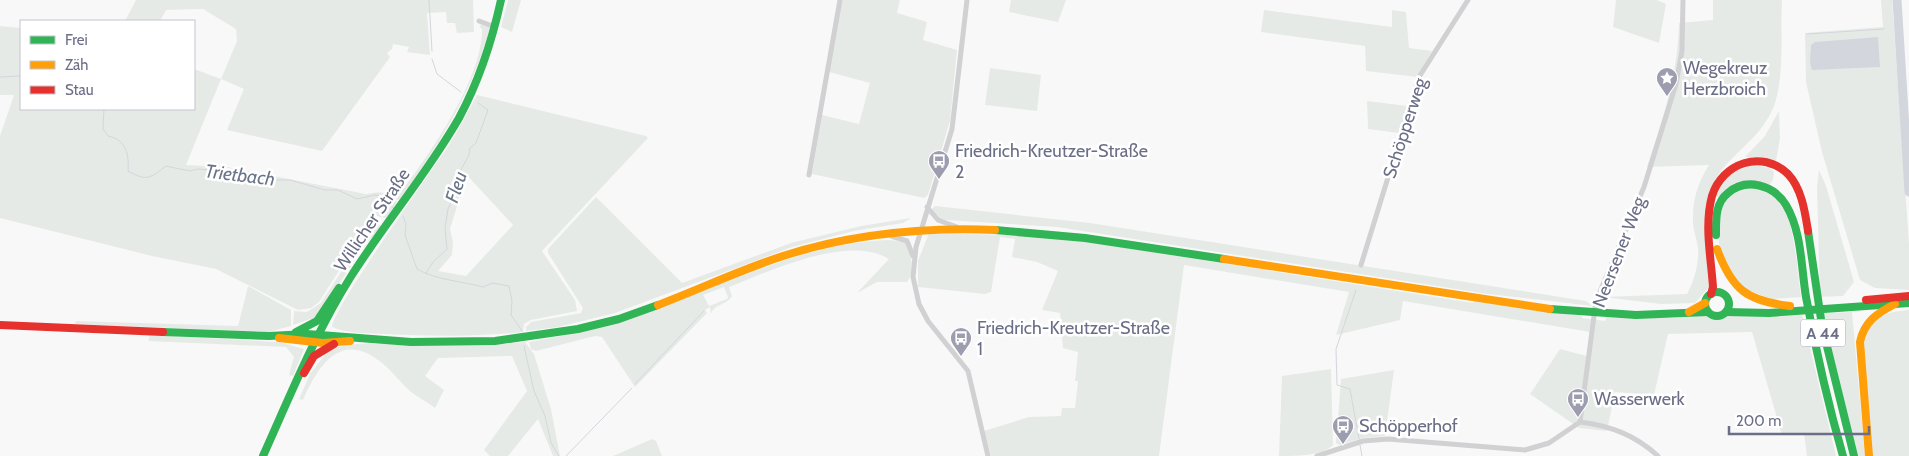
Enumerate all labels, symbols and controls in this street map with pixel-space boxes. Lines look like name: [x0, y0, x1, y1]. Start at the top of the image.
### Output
legend: [20, 20, 195, 110]
text: Frei: [65, 31, 88, 49]
text: Zäh: [65, 56, 88, 74]
place label: Wegekreuz Herzbroich: [1683, 57, 1768, 100]
place icon: Wegekreuz Herzbroich: [1655, 66, 1679, 97]
street label: Schöpperweg: [1378, 74, 1432, 181]
text: Stau: [65, 81, 94, 99]
place label: Friedrich-Kreutzer-Straße 2: [955, 140, 1148, 183]
bus stop icon: Friedrich-Kreutzer-Straße 2: [927, 149, 951, 180]
water label: Trietbach: [204, 159, 276, 191]
street label: Willicher Straße: [329, 164, 415, 276]
water label: Fleu: [440, 168, 472, 206]
street label: Neersener Weg: [1588, 193, 1651, 310]
place label: Friedrich-Kreutzer-Straße 1: [977, 317, 1170, 360]
road number: A 44: [1800, 319, 1846, 346]
bus stop icon: Friedrich-Kreutzer-Straße 1: [949, 326, 973, 357]
bus stop icon: Wasserwerk: [1566, 387, 1590, 418]
place label: Wasserwerk: [1594, 388, 1686, 410]
scale bar: [1729, 404, 1869, 436]
text: 200 m: [1736, 412, 1781, 430]
bus stop icon: Schöpperhof: [1331, 414, 1355, 445]
place label: Schöpperhof: [1359, 415, 1458, 437]

